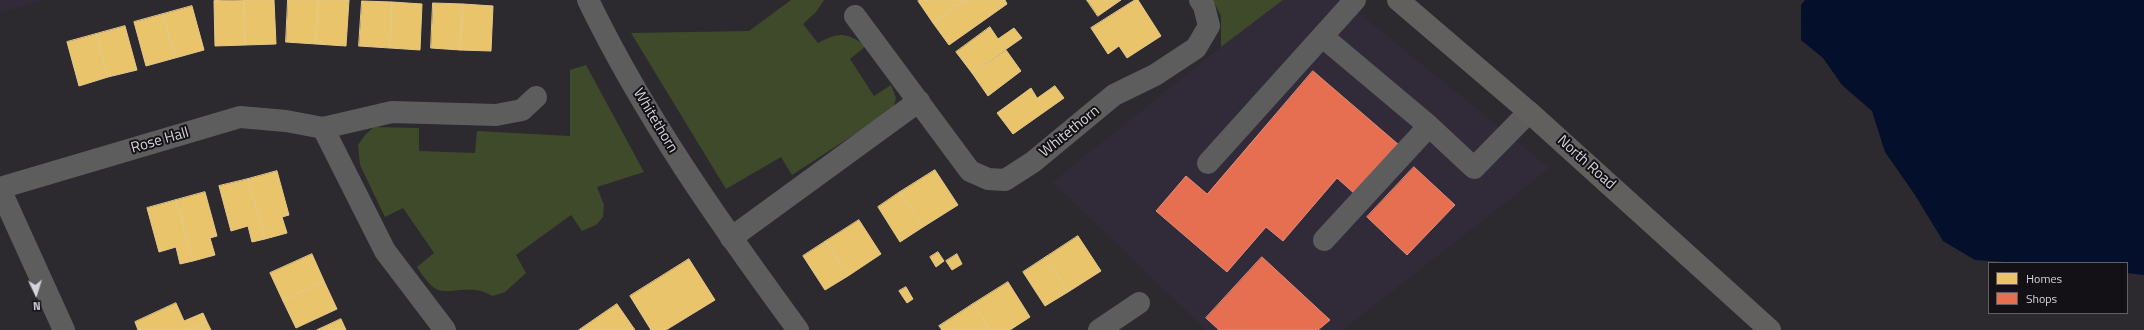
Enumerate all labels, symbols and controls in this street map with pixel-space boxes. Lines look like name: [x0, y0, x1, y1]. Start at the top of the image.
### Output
street label: Whitethorn: [629, 86, 681, 156]
street label: Whitethorn: [1036, 102, 1104, 162]
street label: Rose Hall: [129, 124, 191, 158]
street label: North Road: [1553, 132, 1619, 194]
legend: [1988, 262, 2128, 314]
text: Homes: [2026, 269, 2062, 288]
north arrow: [16, 274, 56, 314]
text: Shops: [2026, 289, 2057, 308]
text: N: [32, 298, 41, 314]

